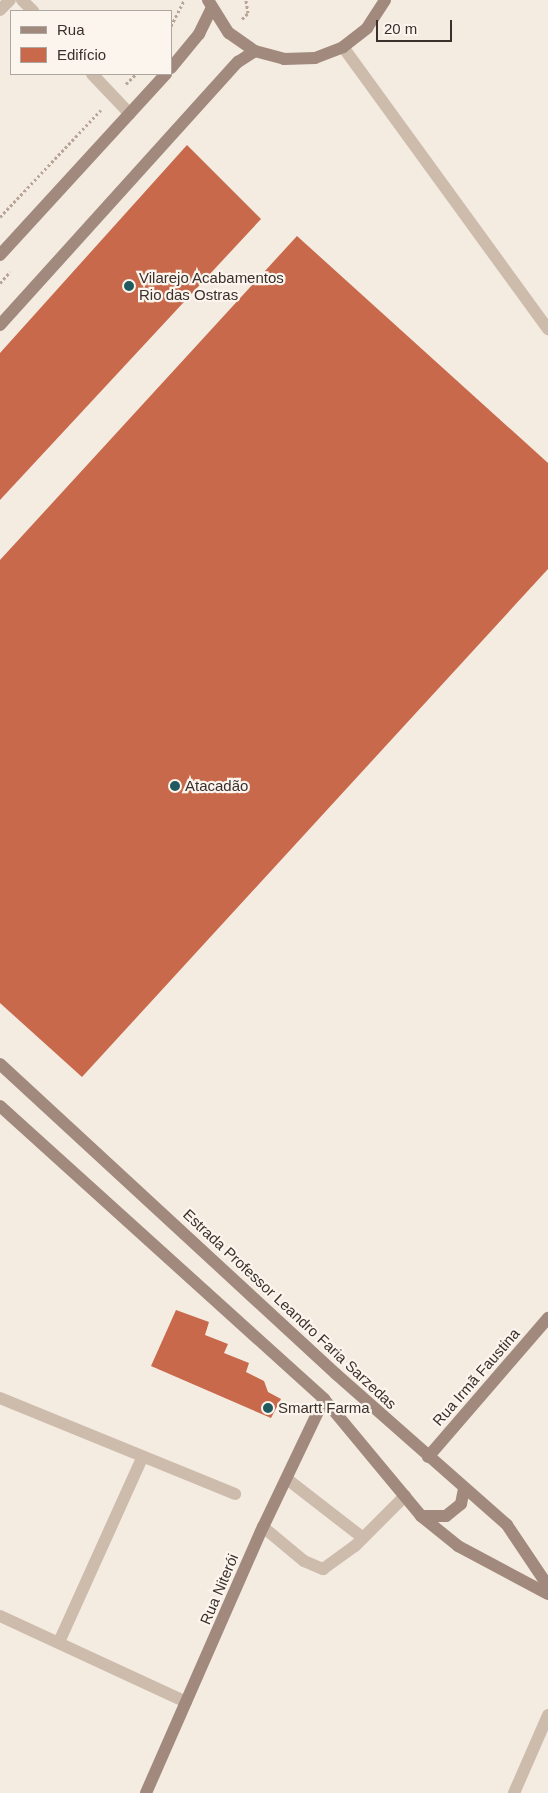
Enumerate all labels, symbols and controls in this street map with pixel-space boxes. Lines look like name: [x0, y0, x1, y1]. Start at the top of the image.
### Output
legend: [10, 10, 172, 75]
scale bar: [378, 10, 454, 42]
text: 20 m: [384, 20, 417, 37]
text: Rua: [57, 21, 85, 38]
text: Edifício: [57, 46, 106, 63]
place label: Vilarejo Acabamentos Rio das Ostras: [139, 268, 285, 303]
marker: Vilarejo Acabamentos Rio das Ostras: [123, 280, 135, 292]
place label: Atacadão: [185, 777, 248, 795]
marker: Atacadão: [169, 780, 181, 792]
street label: Estrada Professor Leandro Faria Sarzedas: [180, 1205, 400, 1413]
street label: Rua Irmã Faustina: [429, 1325, 523, 1429]
place label: Smartt Farma: [278, 1399, 370, 1417]
marker: Smartt Farma: [262, 1402, 274, 1414]
street label: Rua Niterói: [196, 1551, 242, 1627]

